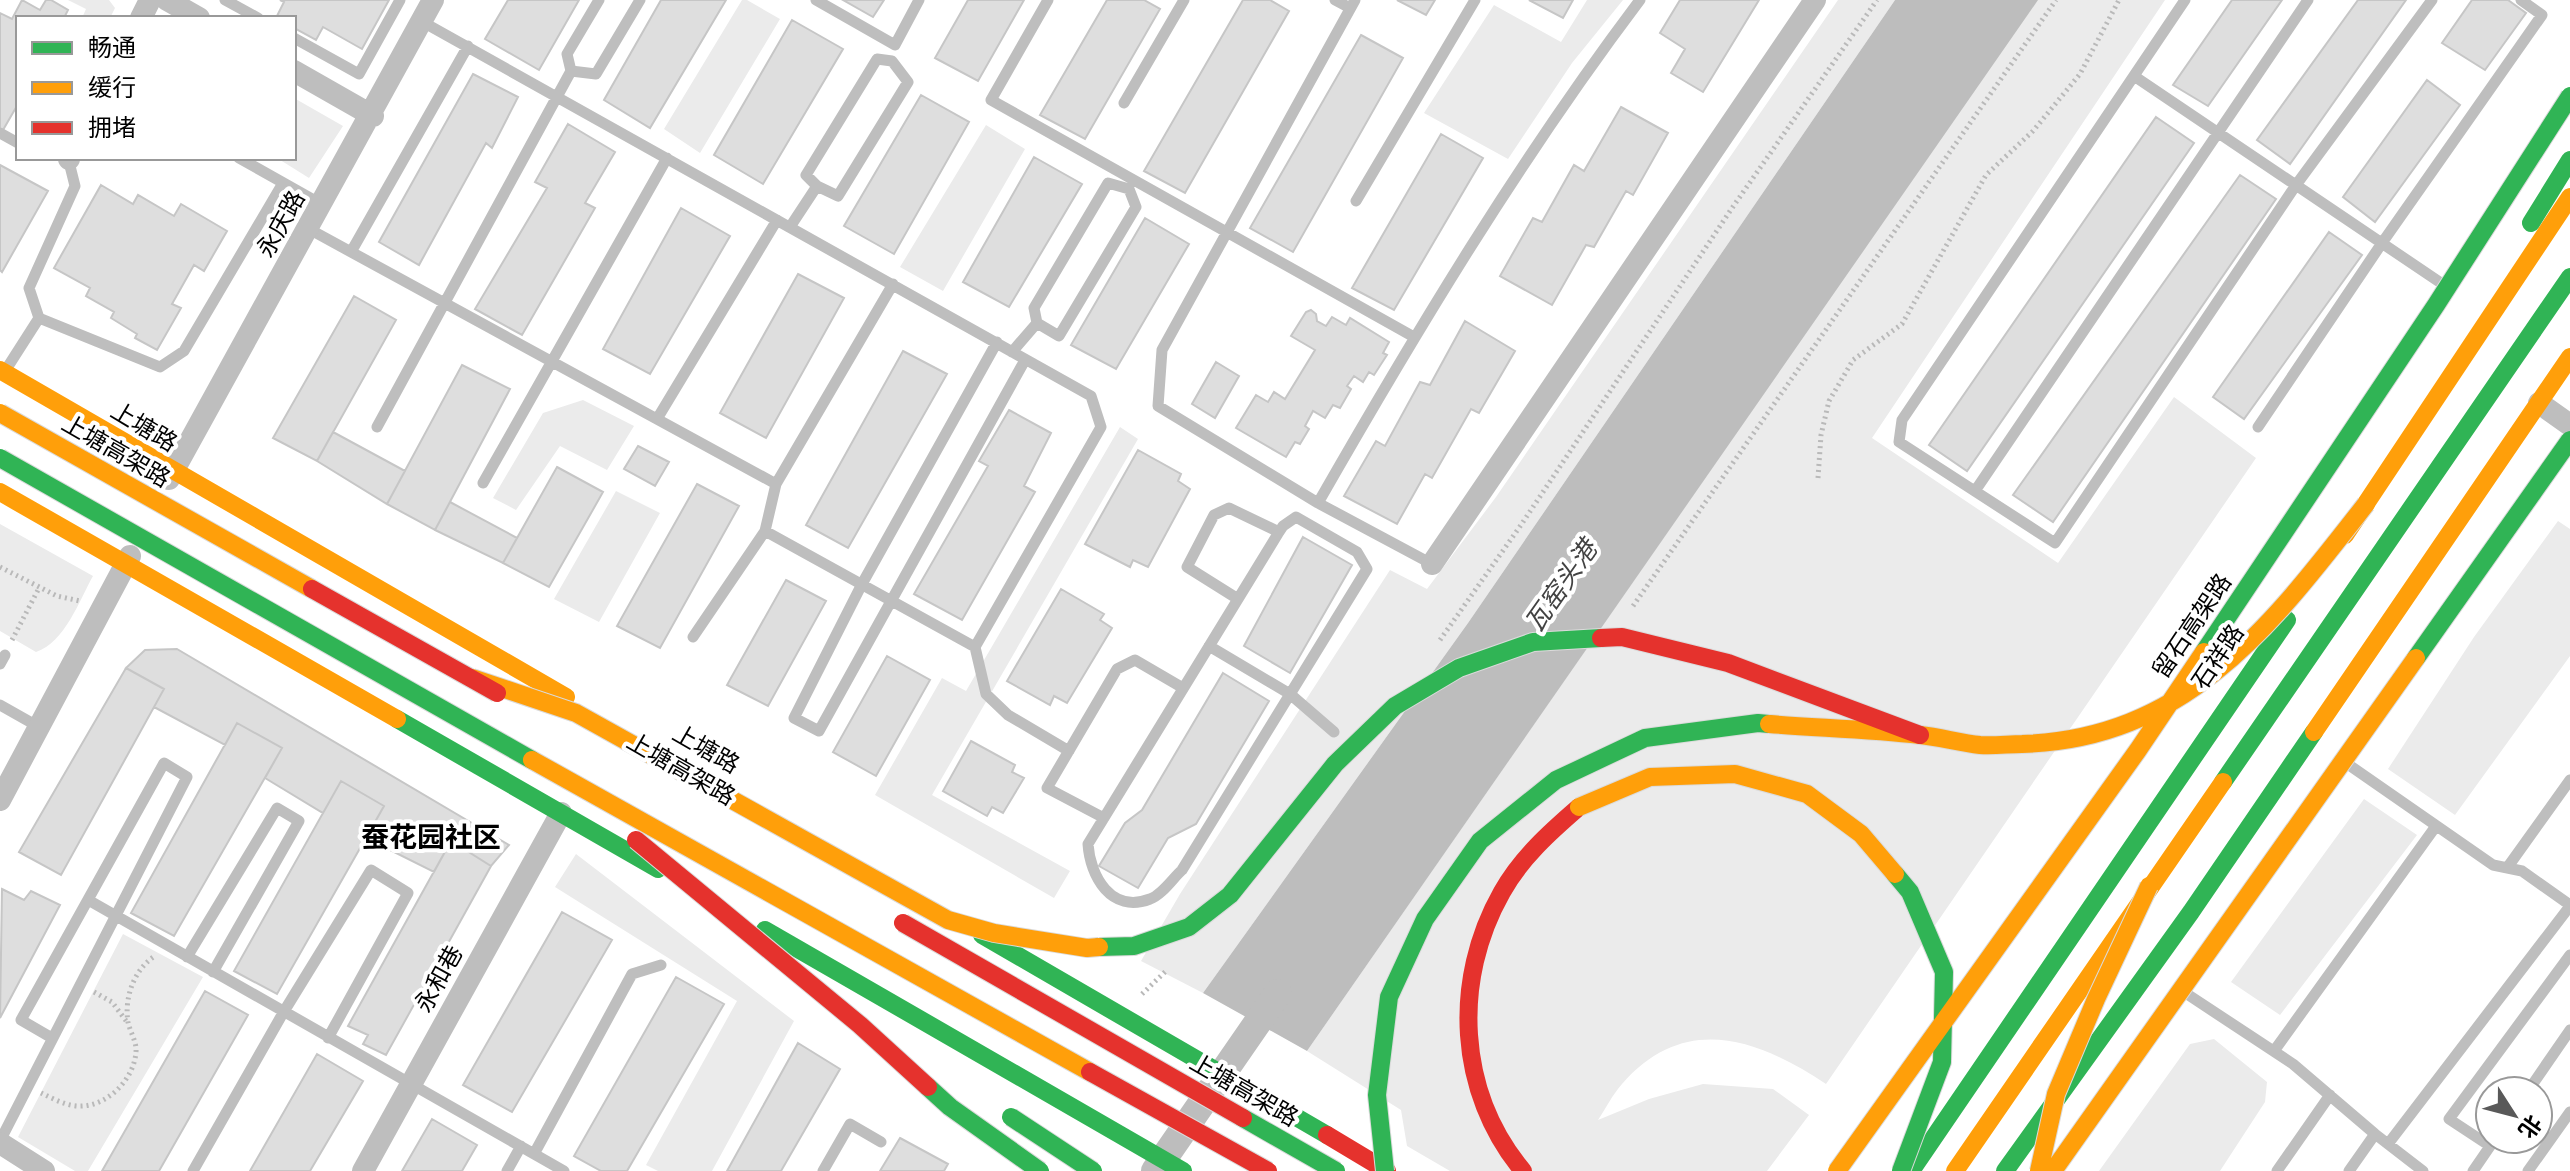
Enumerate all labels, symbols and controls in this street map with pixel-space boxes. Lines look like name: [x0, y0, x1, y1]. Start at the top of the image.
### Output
legend: [16, 16, 296, 160]
text: 畅通: [88, 32, 136, 63]
text: 缓行: [88, 72, 136, 103]
text: 拥堵: [88, 112, 136, 143]
street label: 永庆路: [250, 185, 312, 263]
street label: 上塘路: [105, 395, 183, 458]
street label: 上塘高架路: [57, 407, 176, 494]
water label: 瓦窑头港: [1517, 530, 1606, 638]
street label: 留石高架路: [2145, 567, 2238, 684]
street label: 石祥路: [2185, 618, 2251, 695]
street label: 上塘路: [667, 717, 745, 780]
street label: 上塘高架路: [622, 725, 741, 812]
district label: 蚕花园社区: [361, 818, 501, 855]
street label: 永和巷: [408, 940, 470, 1018]
street label: 上塘高架路: [1185, 1046, 1304, 1133]
north arrow: [2474, 1075, 2554, 1155]
text: 北: [2512, 1110, 2548, 1144]

